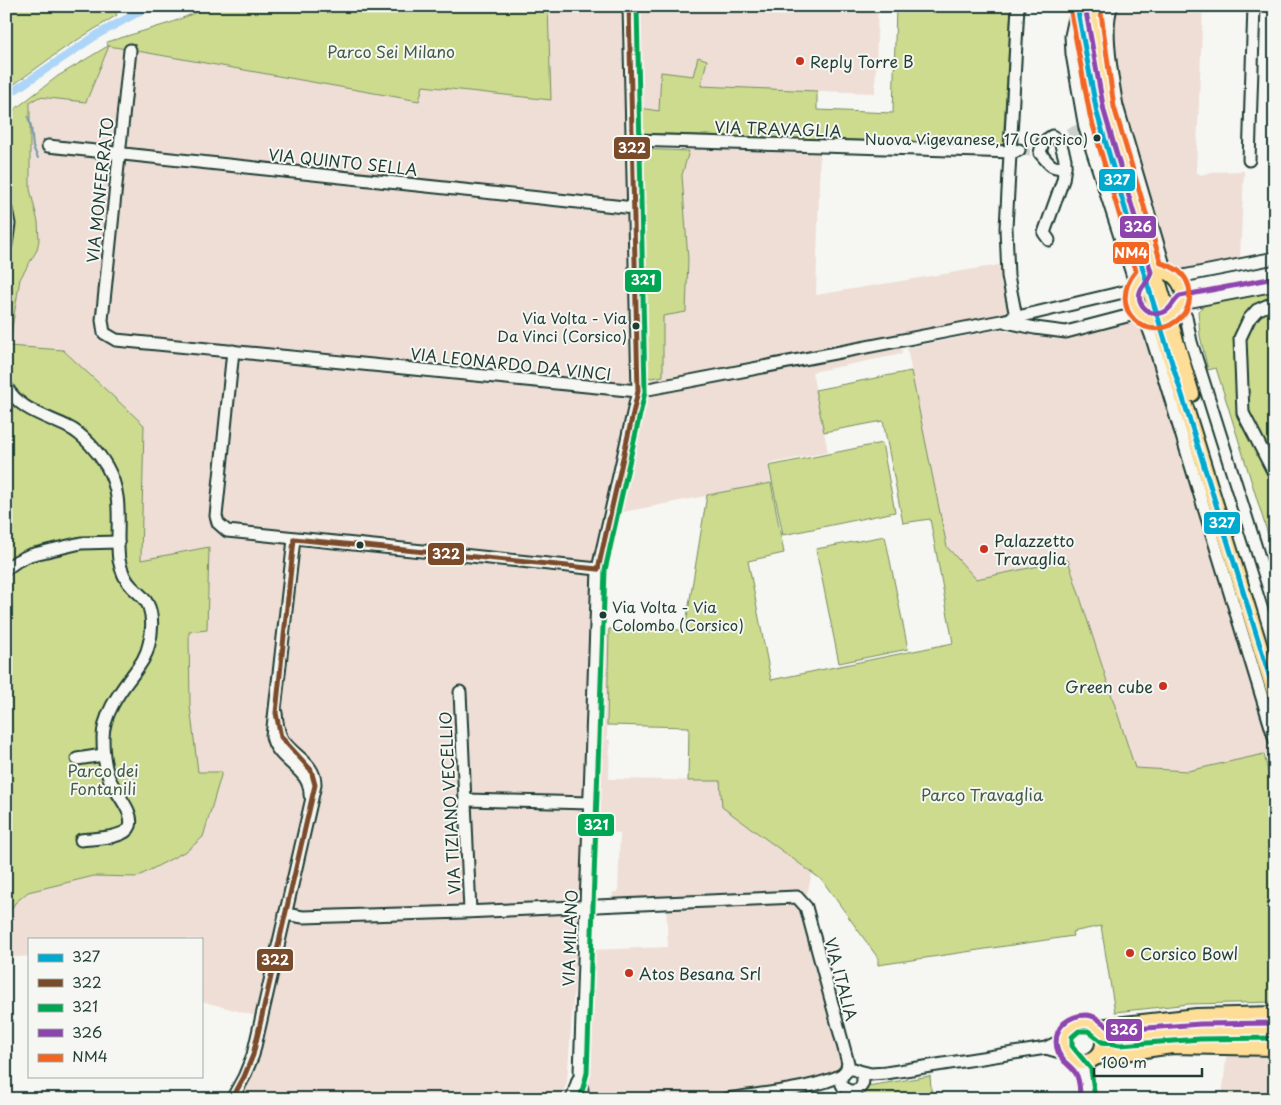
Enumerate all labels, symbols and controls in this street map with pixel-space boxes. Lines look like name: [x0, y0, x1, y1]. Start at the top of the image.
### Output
park label: Parco Sei Milano: [327, 39, 455, 63]
place label: Reply Torre B: [810, 49, 914, 73]
marker: Reply Torre B: [794, 55, 806, 67]
street label: VIA TRAVAGLIA: [714, 114, 842, 142]
street label: VIA MONFERRATO: [79, 116, 119, 264]
place label: Nuova Vigevanese, 17 (Corsico): [865, 127, 1088, 150]
marker: Nuova Vigevanese, 17 (Corsico): [1092, 133, 1102, 143]
line badge: 322: [613, 136, 651, 160]
text: 322: [618, 137, 646, 158]
street label: VIA QUINTO SELLA: [267, 141, 419, 181]
line badge: 327: [1098, 168, 1136, 192]
text: 327: [1104, 169, 1130, 190]
line badge: 326: [1119, 215, 1157, 239]
text: 326: [1124, 216, 1152, 237]
line badge: NM4: [1112, 241, 1150, 265]
text: NM4: [1114, 242, 1148, 263]
line badge: 321: [624, 269, 662, 293]
text: 321: [631, 269, 655, 290]
place label: Via Volta - Via Da Vinci (Corsico): [497, 306, 628, 347]
marker: Via Volta - Via Da Vinci (Corsico): [631, 321, 641, 331]
street label: VIA LEONARDO DA VINCI: [409, 341, 613, 385]
line badge: 327: [1203, 511, 1241, 535]
text: 327: [1209, 512, 1235, 533]
place label: Palazzetto Travaglia: [994, 528, 1075, 570]
unlabelled marker: [355, 540, 365, 550]
line badge: 322: [427, 542, 465, 566]
text: 322: [432, 543, 460, 564]
marker: Palazzetto Travaglia: [978, 543, 990, 555]
place label: Via Volta - Via Colombo (Corsico): [612, 595, 744, 636]
marker: Via Volta - Via Colombo (Corsico): [598, 610, 608, 620]
place label: Green cube: [1065, 674, 1153, 698]
marker: Green cube: [1157, 680, 1169, 692]
street label: VIA TIZIANO VECELLIO: [432, 711, 466, 895]
park label: Parco dei Fontanili: [67, 758, 139, 800]
park label: Parco Travaglia: [921, 782, 1044, 806]
line badge: 321: [577, 813, 615, 837]
text: 321: [584, 814, 608, 835]
street label: VIA MILANO: [555, 889, 583, 987]
street label: VIA ITALIA: [819, 935, 865, 1023]
legend: [28, 938, 202, 1078]
place label: Corsico Bowl: [1140, 941, 1238, 965]
text: 327: [72, 944, 101, 967]
marker: Corsico Bowl: [1124, 947, 1136, 959]
line badge: 322: [256, 948, 294, 972]
text: 322: [261, 949, 289, 970]
place label: Atos Besana Srl: [639, 961, 761, 985]
marker: Atos Besana Srl: [623, 967, 635, 979]
text: 322: [72, 970, 102, 993]
text: 321: [72, 994, 98, 1017]
line badge: 326: [1105, 1018, 1143, 1042]
text: 326: [1110, 1019, 1138, 1040]
text: 326: [72, 1020, 102, 1043]
text: NM4: [72, 1044, 108, 1067]
scale bar: [1094, 1045, 1201, 1077]
text: 100 m: [1101, 1050, 1147, 1073]

